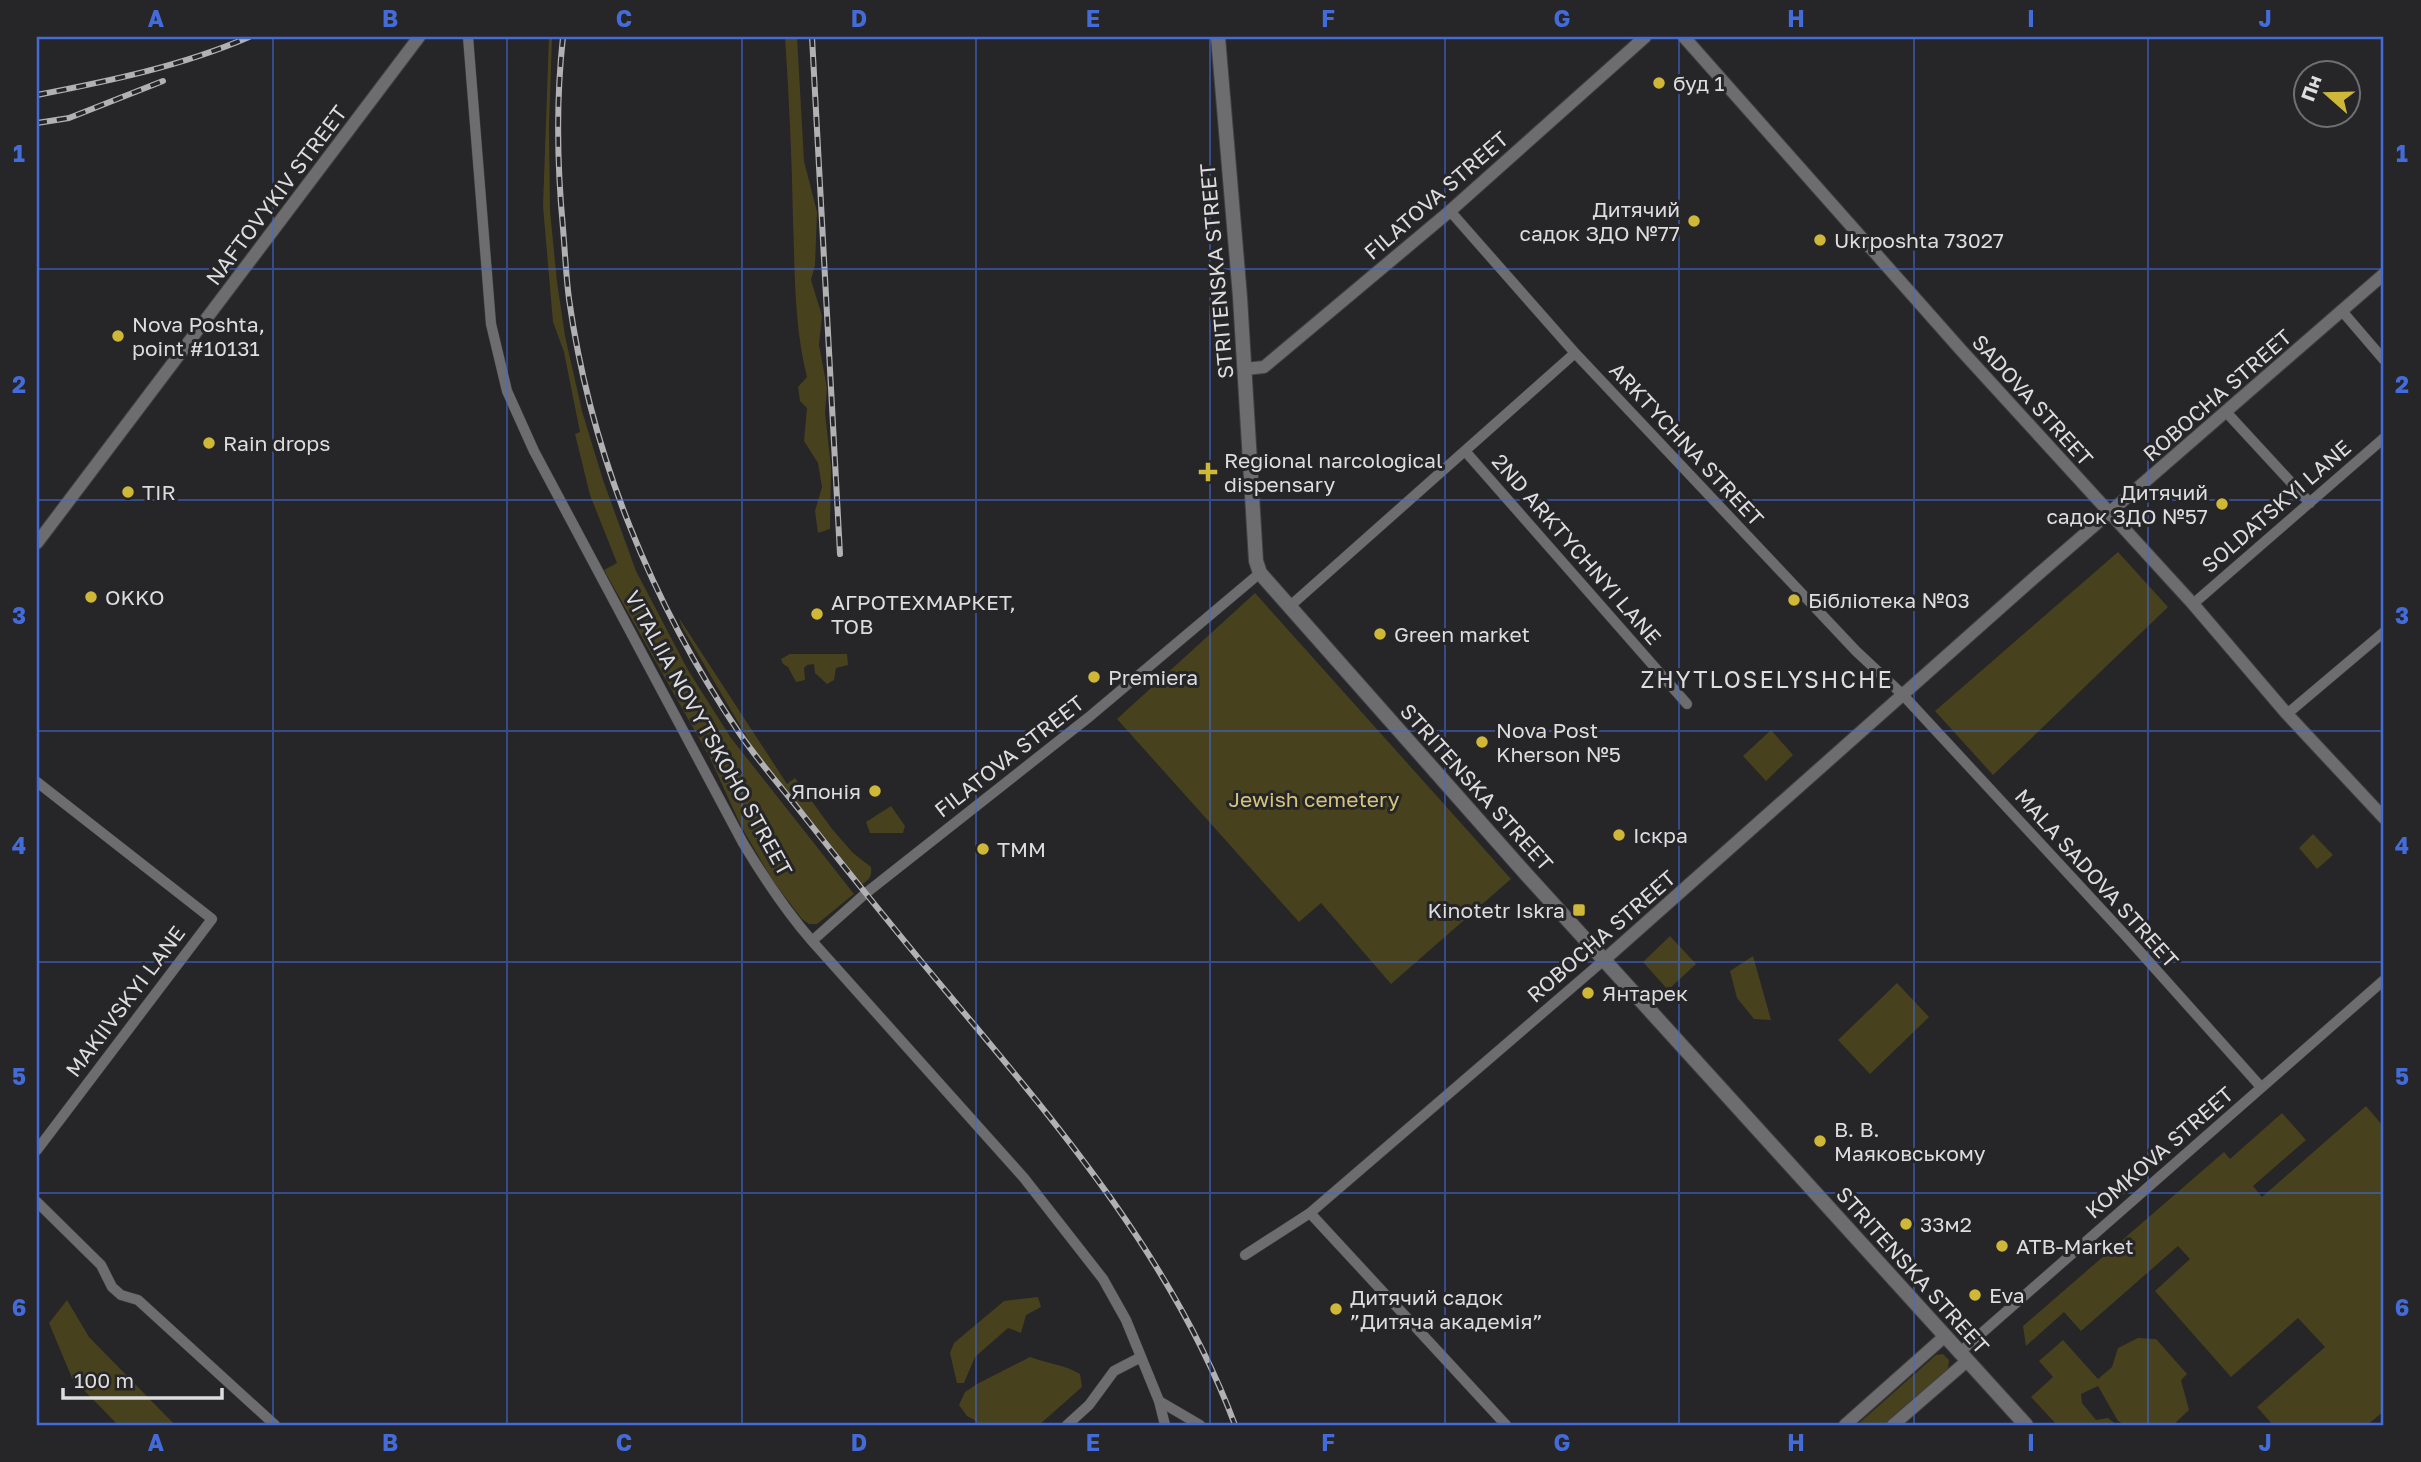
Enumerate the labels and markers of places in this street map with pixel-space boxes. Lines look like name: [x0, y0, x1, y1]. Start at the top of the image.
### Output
place label: буд 1: [1673, 70, 1724, 96]
marker: буд 1: [1651, 75, 1667, 91]
place label: Дитячий садок ЗДО №77: [1519, 196, 1680, 246]
marker: Дитячий садок ЗДО №77: [1686, 213, 1702, 229]
place label: Ukrposhta 73027: [1834, 227, 2004, 253]
marker: Ukrposhta 73027: [1812, 232, 1828, 248]
place label: Nova Poshta, point #10131: [132, 311, 265, 361]
marker: Nova Poshta, point #10131: [110, 328, 126, 344]
place label: Rain drops: [223, 430, 330, 456]
marker: Rain drops: [201, 435, 217, 451]
place label: Regional narcological dispensary: [1224, 447, 1443, 497]
marker: Regional narcological dispensary: [1198, 462, 1218, 482]
place label: TIR: [142, 479, 176, 505]
place label: Дитячий садок ЗДО №57: [2046, 479, 2208, 529]
marker: TIR: [120, 484, 136, 500]
marker: Дитячий садок ЗДО №57: [2214, 496, 2230, 512]
place label: OKKO: [105, 584, 165, 610]
place label: Бібліотека №03: [1808, 587, 1970, 613]
marker: OKKO: [83, 589, 99, 605]
place label: АГРОТЕХМАРКЕТ, ТОВ: [831, 589, 1016, 639]
marker: Бібліотека №03: [1786, 592, 1802, 608]
marker: АГРОТЕХМАРКЕТ, ТОВ: [809, 606, 825, 622]
place label: Green market: [1394, 621, 1530, 647]
marker: Green market: [1372, 626, 1388, 642]
place label: Premiera: [1108, 664, 1198, 690]
marker: Premiera: [1086, 669, 1102, 685]
place label: Nova Post Kherson №5: [1496, 717, 1621, 767]
marker: Nova Post Kherson №5: [1474, 734, 1490, 750]
place label: Японія: [791, 778, 861, 804]
marker: Японія: [867, 783, 883, 799]
place label: Іскра: [1633, 822, 1688, 848]
marker: Іскра: [1611, 827, 1627, 843]
place label: TMM: [997, 836, 1046, 862]
marker: TMM: [975, 841, 991, 857]
place label: Kinotetr Iskra: [1428, 897, 1565, 923]
marker: Kinotetr Iskra: [1571, 902, 1587, 918]
place label: Янтарек: [1602, 980, 1688, 1006]
marker: Янтарек: [1580, 985, 1596, 1001]
place label: В. В. Маяковському: [1834, 1116, 1986, 1166]
marker: В. В. Маяковському: [1812, 1133, 1828, 1149]
place label: 33м2: [1920, 1211, 1972, 1237]
marker: 33м2: [1898, 1216, 1914, 1232]
place label: ATB-Market: [2016, 1233, 2134, 1259]
marker: ATB-Market: [1994, 1238, 2010, 1254]
place label: Eva: [1989, 1282, 2025, 1308]
place label: Дитячий садок ”Дитяча академія”: [1350, 1284, 1543, 1334]
marker: Eva: [1967, 1287, 1983, 1303]
marker: Дитячий садок ”Дитяча академія”: [1328, 1301, 1344, 1317]

